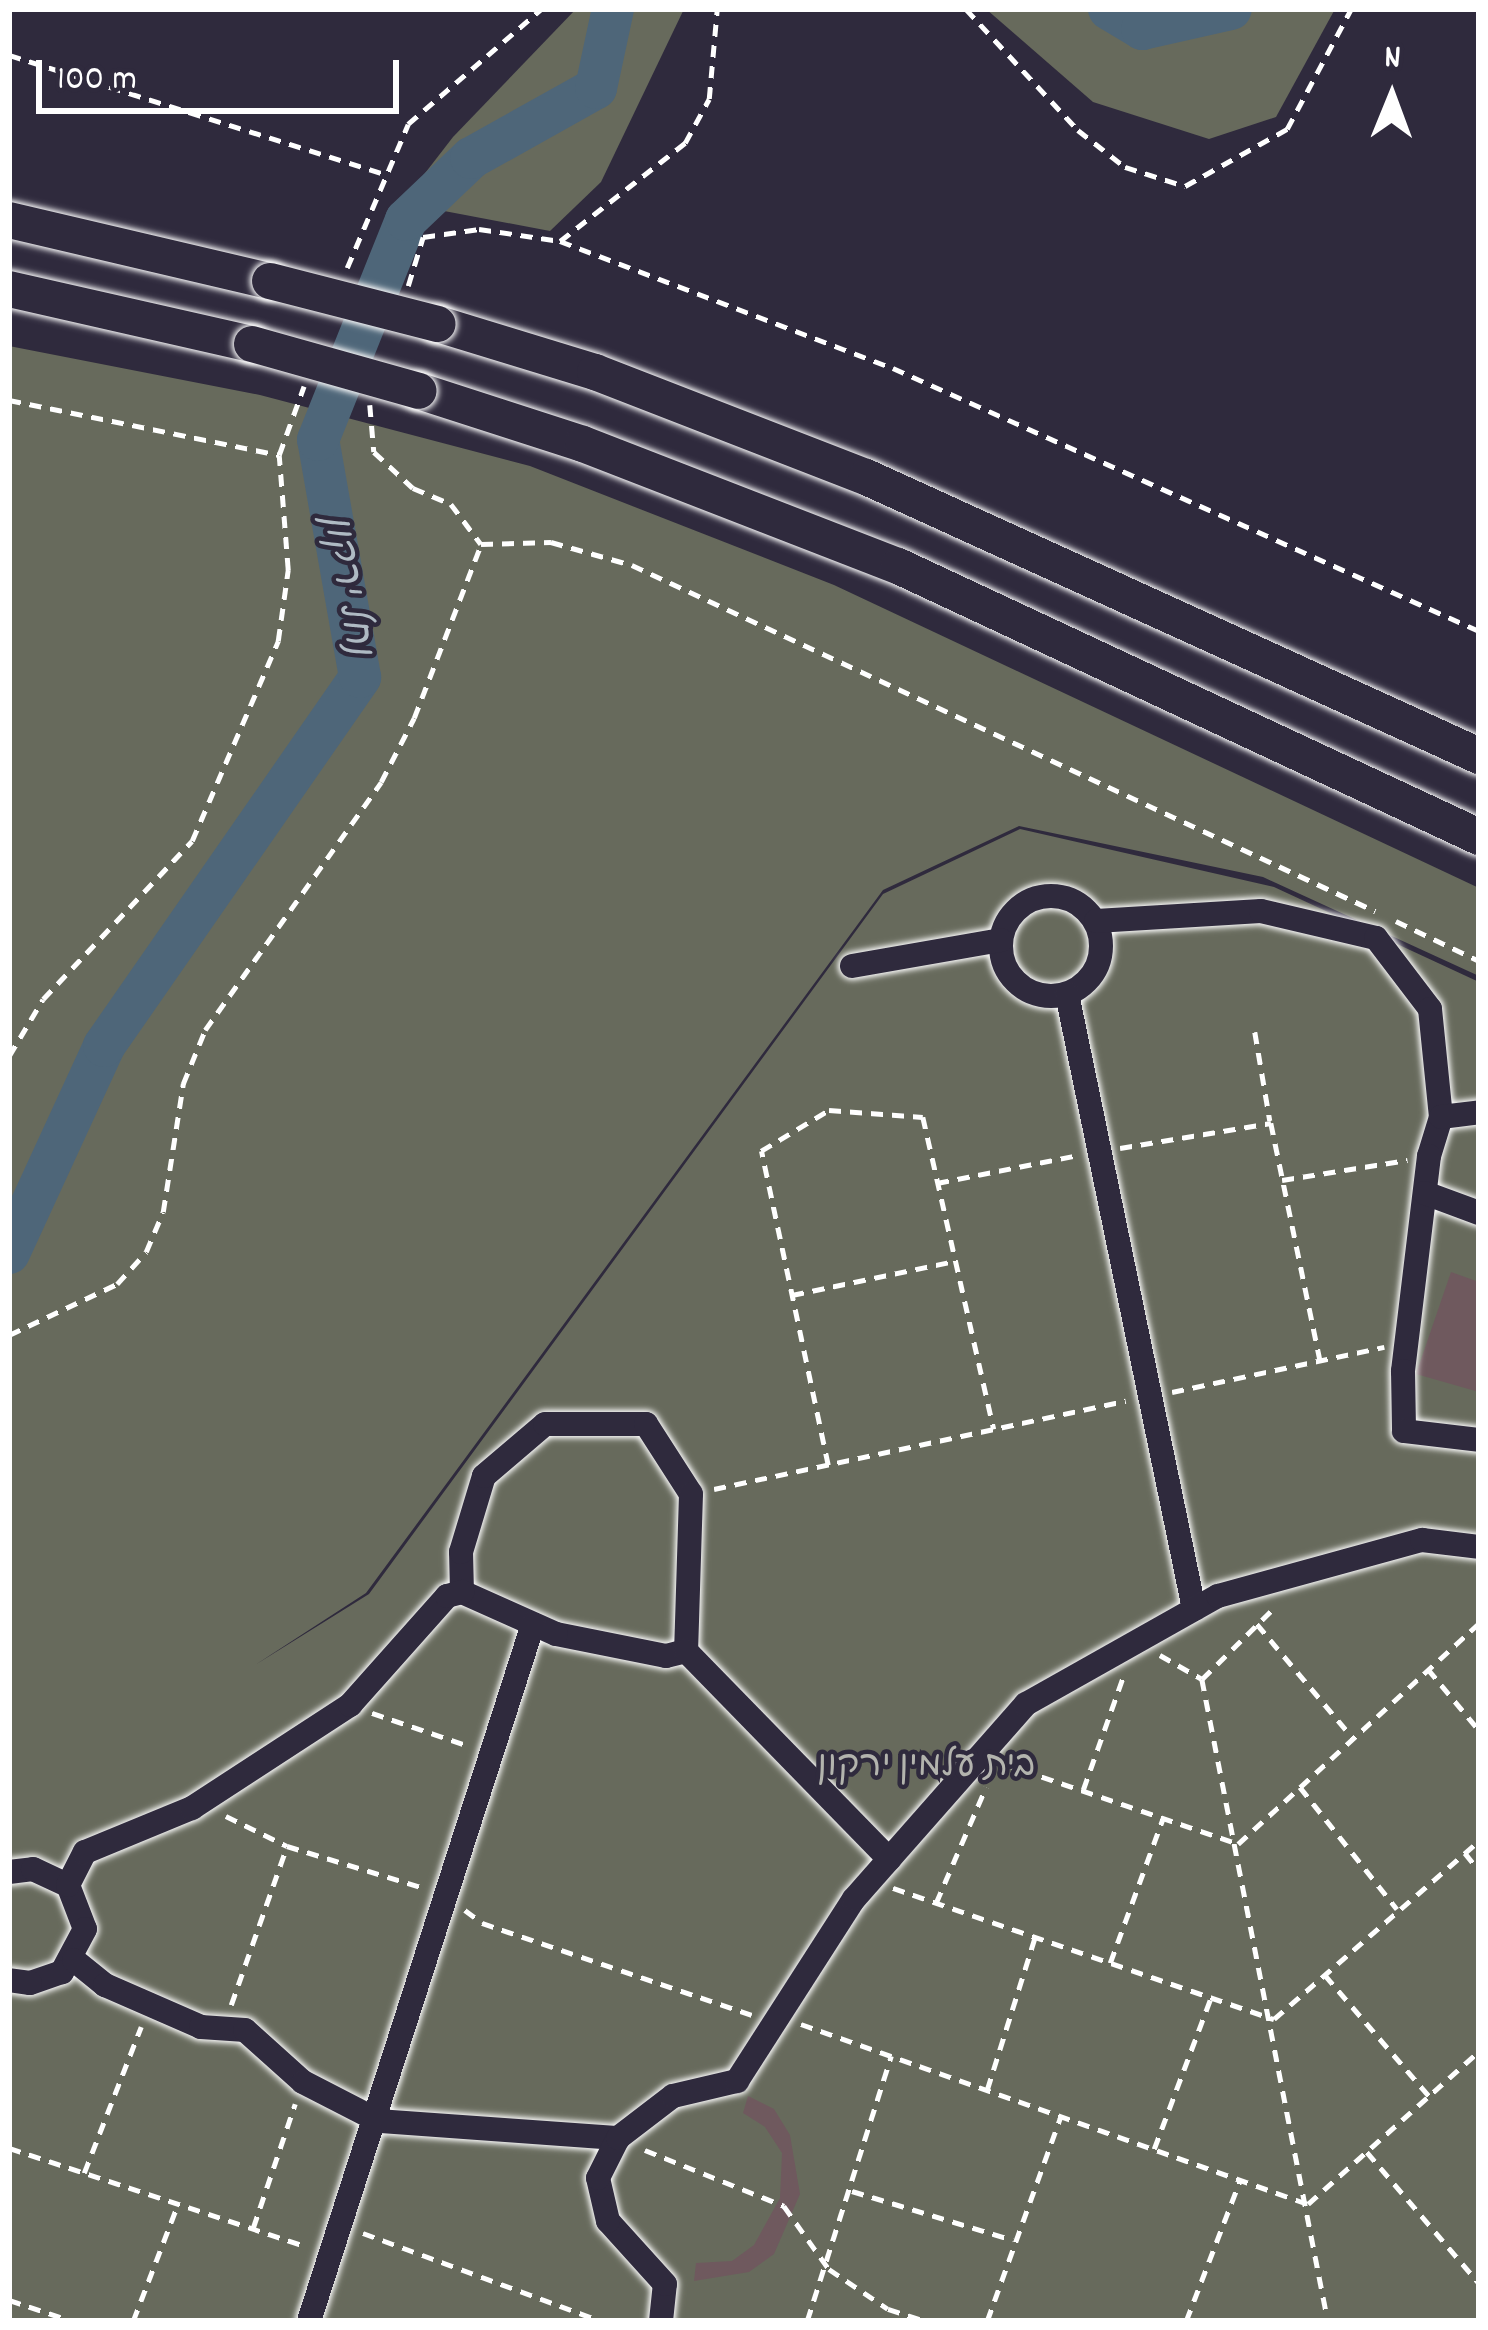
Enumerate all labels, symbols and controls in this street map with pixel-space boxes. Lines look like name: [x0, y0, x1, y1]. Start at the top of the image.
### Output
scale bar: [42, 36, 405, 110]
north arrow: [1332, 36, 1452, 156]
text: N: [1384, 36, 1401, 83]
text: 100 m: [57, 55, 137, 107]
water label: נחל ירקון: [309, 511, 379, 659]
park label: בית עלמין ירקון: [817, 1747, 1035, 1791]

